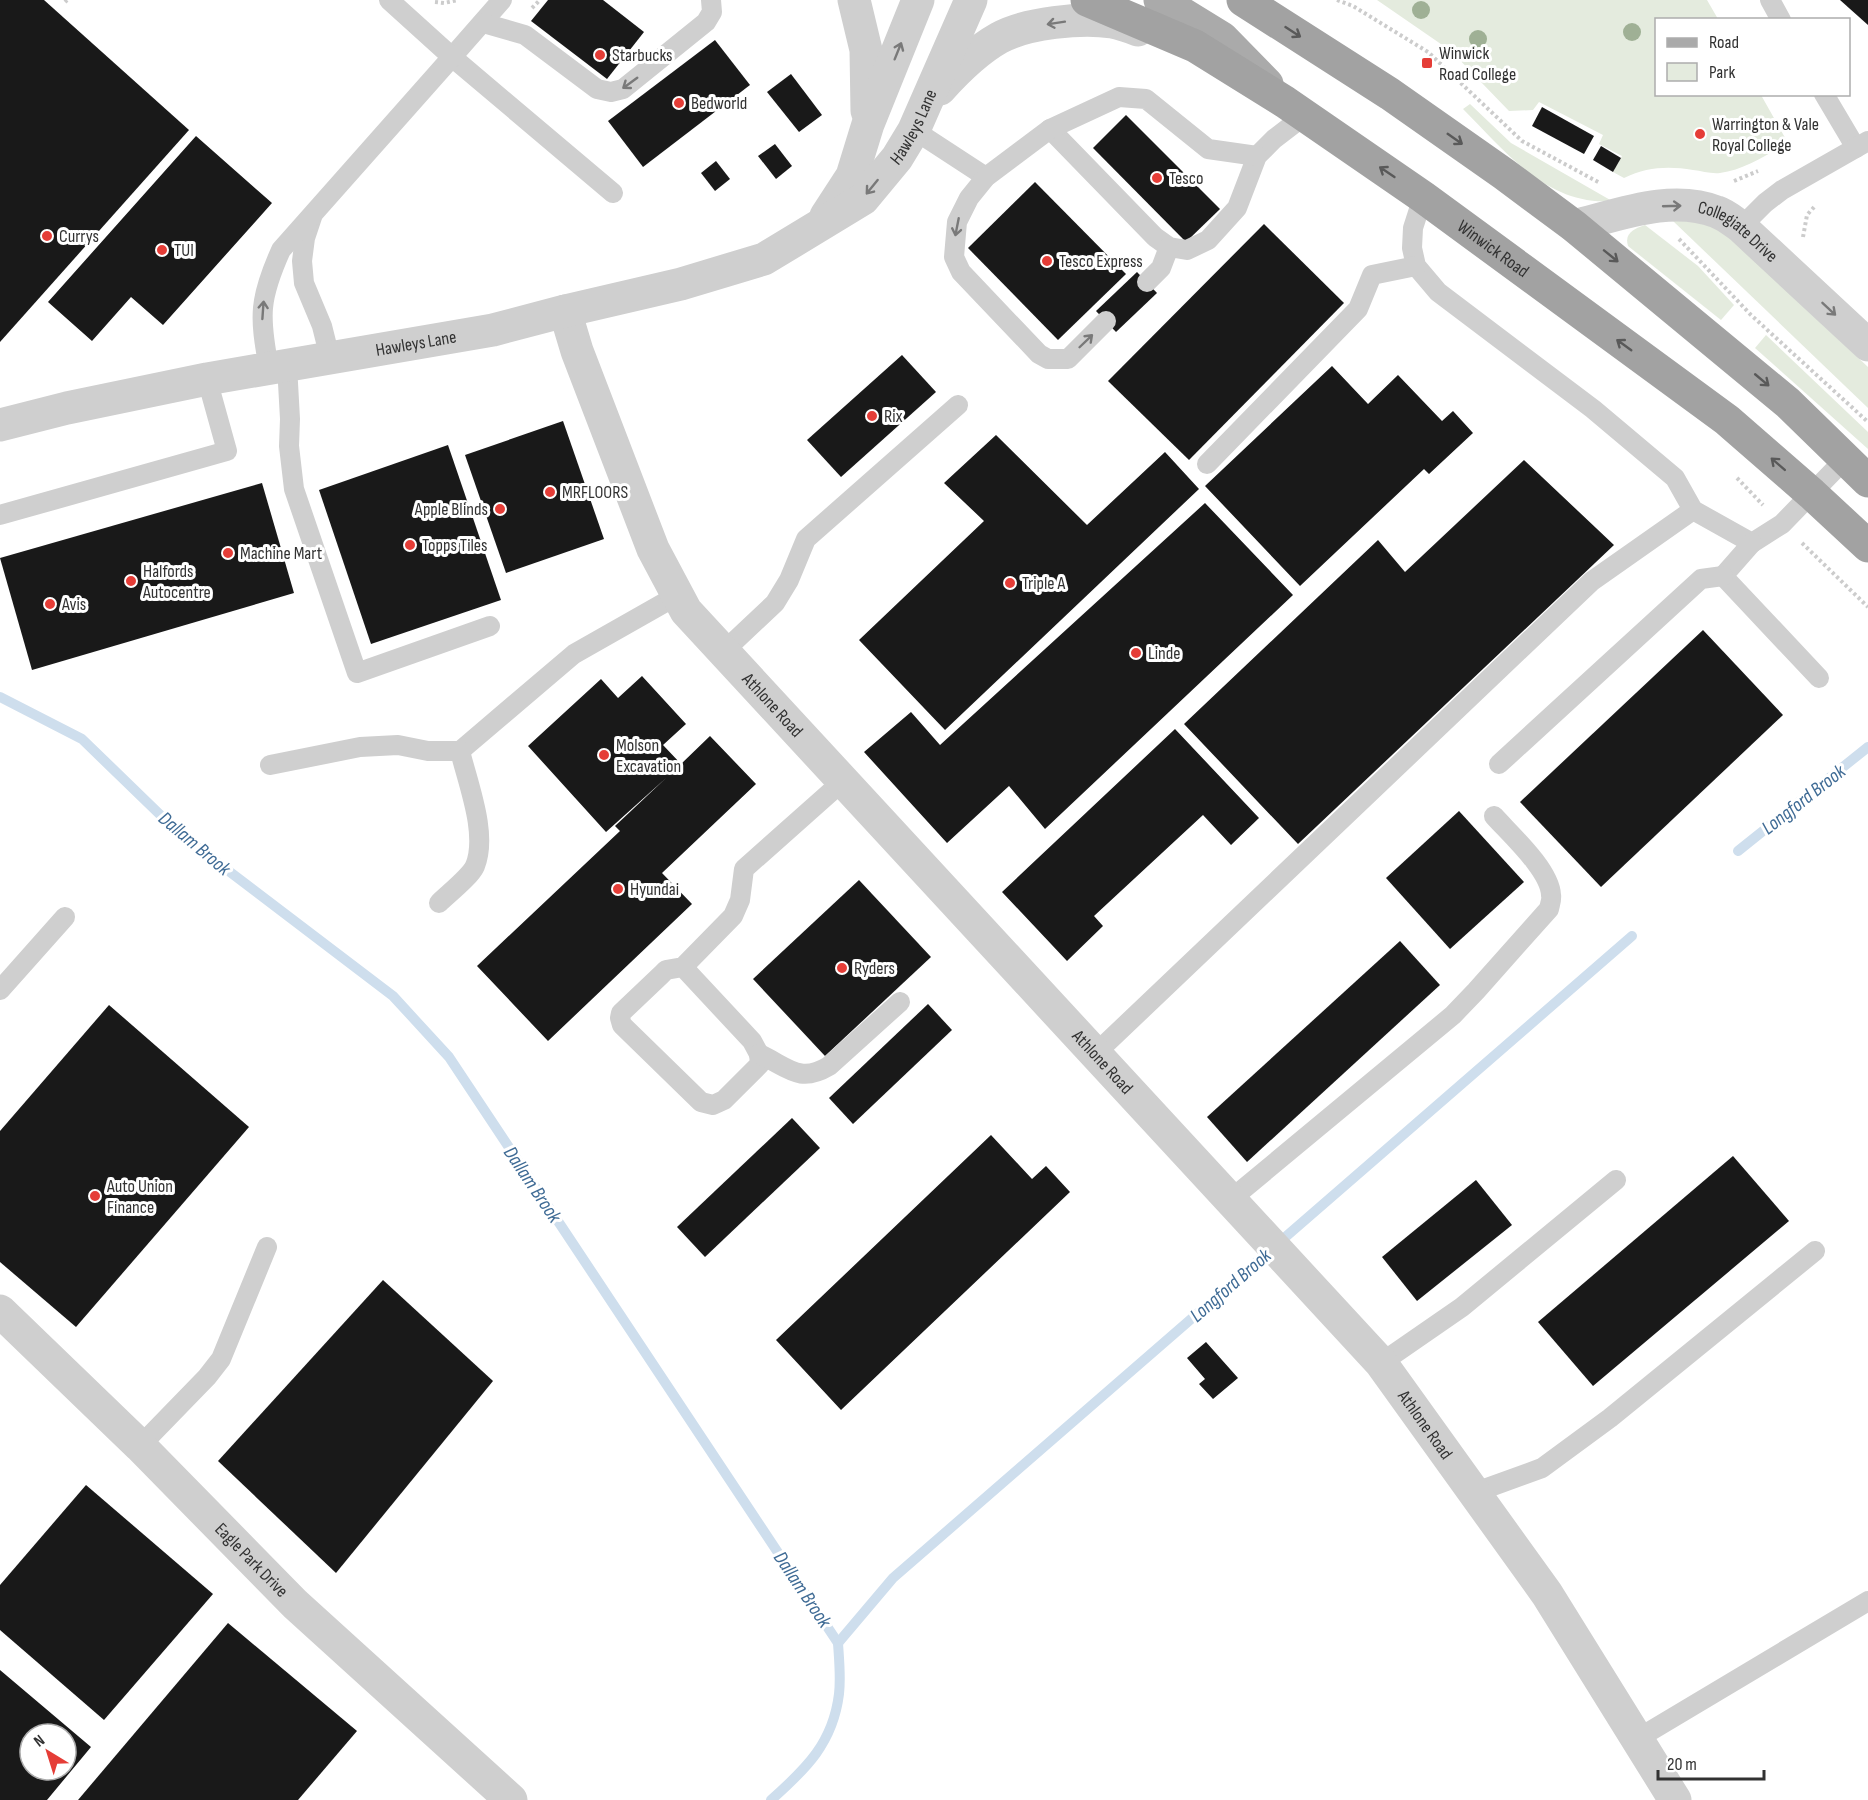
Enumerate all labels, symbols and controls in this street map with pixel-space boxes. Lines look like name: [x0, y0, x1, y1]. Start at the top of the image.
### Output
one-way arrow: [1047, 17, 1066, 28]
legend: [1655, 18, 1850, 96]
one-way arrow: [1284, 26, 1301, 38]
text: Road: [1709, 32, 1739, 53]
one-way arrow: [893, 42, 904, 61]
place label: Winwick Road College: [1439, 43, 1516, 85]
place label: Starbucks: [612, 45, 672, 66]
marker: Starbucks: [593, 48, 607, 62]
marker: Winwick Road College: [1420, 56, 1434, 70]
text: Park: [1709, 62, 1735, 83]
one-way arrow: [622, 77, 638, 89]
street label: Hawleys Lane: [886, 86, 942, 169]
place label: Bedworld: [691, 93, 747, 114]
marker: Bedworld: [672, 96, 686, 110]
place label: Warrington & Vale Royal College: [1712, 114, 1819, 156]
marker: Warrington & Vale Royal College: [1693, 127, 1707, 141]
one-way arrow: [1447, 133, 1463, 146]
one-way arrow: [1379, 166, 1395, 178]
place label: Tesco: [1169, 168, 1203, 189]
marker: Tesco: [1150, 171, 1164, 185]
one-way arrow: [866, 179, 879, 195]
street label: Collegiate Drive: [1696, 197, 1782, 267]
one-way arrow: [1661, 200, 1681, 211]
street label: Winwick Road: [1453, 216, 1533, 282]
one-way arrow: [951, 217, 962, 236]
place label: Currys: [59, 226, 99, 247]
marker: Currys: [40, 229, 54, 243]
place label: TUI: [174, 240, 194, 261]
marker: TUI: [155, 243, 169, 257]
one-way arrow: [1603, 250, 1619, 263]
place label: Tesco Express: [1059, 251, 1143, 272]
marker: Tesco Express: [1040, 254, 1054, 268]
one-way arrow: [258, 300, 269, 320]
one-way arrow: [1821, 301, 1836, 315]
street label: Hawleys Lane: [374, 326, 458, 361]
one-way arrow: [1078, 333, 1093, 348]
one-way arrow: [1617, 339, 1633, 351]
one-way arrow: [1754, 373, 1769, 387]
place label: Rix: [884, 406, 903, 427]
marker: Rix: [865, 409, 879, 423]
one-way arrow: [1771, 457, 1786, 471]
place label: MRFLOORS: [562, 482, 629, 503]
marker: MRFLOORS: [543, 485, 557, 499]
place label: Apple Blinds: [414, 499, 488, 520]
marker: Apple Blinds: [493, 502, 507, 516]
place label: Topps Tiles: [422, 535, 488, 556]
marker: Topps Tiles: [403, 538, 417, 552]
place label: Machine Mart: [240, 543, 323, 564]
marker: Machine Mart: [221, 546, 235, 560]
place label: Halfords Autocentre: [142, 561, 211, 603]
place label: Triple A: [1022, 573, 1065, 594]
marker: Halfords Autocentre: [124, 574, 138, 588]
marker: Triple A: [1003, 576, 1017, 590]
place label: Avis: [61, 594, 86, 615]
marker: Avis: [43, 597, 57, 611]
place label: Linde: [1148, 643, 1180, 664]
marker: Linde: [1129, 646, 1143, 660]
street label: Athlone Road: [737, 668, 807, 742]
place label: Molson Excavation: [616, 735, 681, 777]
marker: Molson Excavation: [597, 748, 611, 762]
water label: Longford Brook: [1757, 759, 1851, 840]
water label: Dallam Brook: [153, 807, 236, 881]
place label: Hyundai: [630, 879, 679, 900]
marker: Hyundai: [611, 882, 625, 896]
place label: Ryders: [854, 958, 895, 979]
marker: Ryders: [835, 961, 849, 975]
street label: Athlone Road: [1067, 1025, 1137, 1099]
water label: Dallam Brook: [498, 1142, 567, 1228]
place label: Auto Union Finance: [106, 1176, 173, 1218]
marker: Auto Union Finance: [88, 1189, 102, 1203]
water label: Longford Brook: [1185, 1244, 1276, 1327]
street label: Athlone Road: [1393, 1386, 1457, 1463]
street label: Eagle Park Drive: [210, 1519, 292, 1602]
water label: Dallam Brook: [768, 1547, 837, 1633]
north arrow: [18, 1722, 78, 1782]
text: N: [30, 1731, 49, 1751]
scale bar: [1658, 1743, 1764, 1781]
text: 20 m: [1667, 1754, 1697, 1775]

